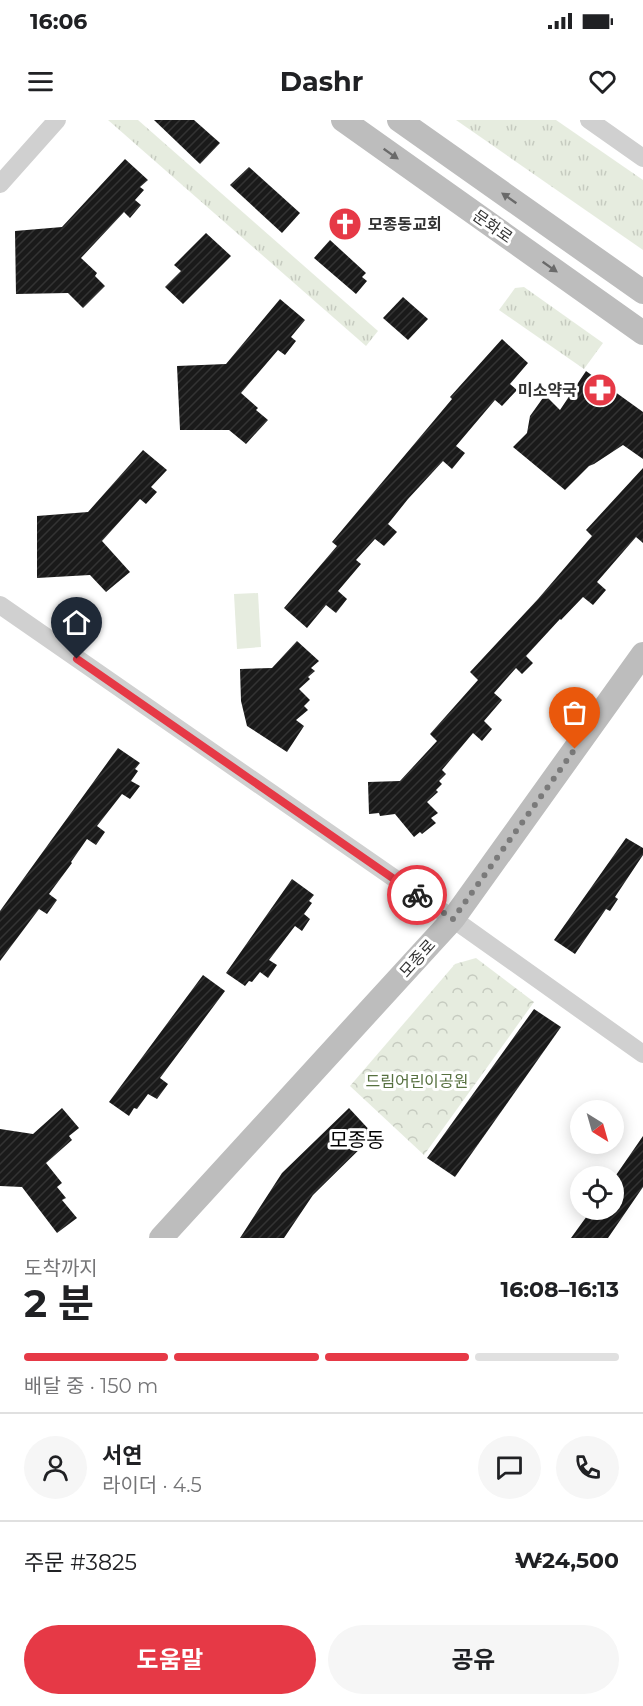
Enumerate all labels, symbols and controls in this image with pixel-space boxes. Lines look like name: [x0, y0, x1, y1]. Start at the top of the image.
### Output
text: 16:06: [30, 8, 87, 35]
icon: menu: [24, 65, 57, 98]
text: Dashr: [280, 65, 363, 98]
icon: heart: [586, 65, 619, 98]
one-way arrow: [383, 148, 399, 159]
one-way arrow: [502, 192, 518, 204]
church icon: 모종동교회: [327, 206, 363, 242]
street label: 문화로: [469, 206, 516, 247]
place label: 모종동교회: [368, 215, 442, 234]
one-way arrow: [543, 260, 558, 272]
pharmacy icon: 미소약국: [582, 372, 618, 408]
place label: 미소약국: [518, 381, 577, 400]
pin: [51, 597, 102, 659]
icon: home: [60, 606, 93, 639]
pin: [549, 687, 600, 749]
icon: bag: [558, 696, 591, 729]
courier: [387, 865, 447, 925]
icon: bike: [401, 879, 434, 912]
street label: 모종로: [396, 935, 439, 981]
park label: 드림어린이공원: [365, 1072, 469, 1091]
north arrow: [570, 1100, 624, 1154]
map controls: [570, 1100, 624, 1220]
district label: 모종동: [329, 1128, 385, 1152]
button: locate: [570, 1166, 624, 1220]
text: 도착까지: [24, 1256, 98, 1280]
text: 16:08–16:13: [501, 1276, 619, 1303]
text: 2 분: [24, 1279, 94, 1327]
text: 배달 중 · 150 m: [24, 1374, 158, 1398]
button: person: [24, 1436, 87, 1499]
button: chat: [478, 1436, 541, 1499]
button: phone: [556, 1436, 619, 1499]
text: 서연: [102, 1442, 142, 1469]
text: 라이더 · 4.5: [102, 1473, 202, 1497]
text: ₩24,500: [515, 1547, 619, 1574]
text: 주문 #3825: [24, 1549, 137, 1576]
button: 도움말: [24, 1625, 316, 1694]
button: 공유: [328, 1625, 619, 1694]

